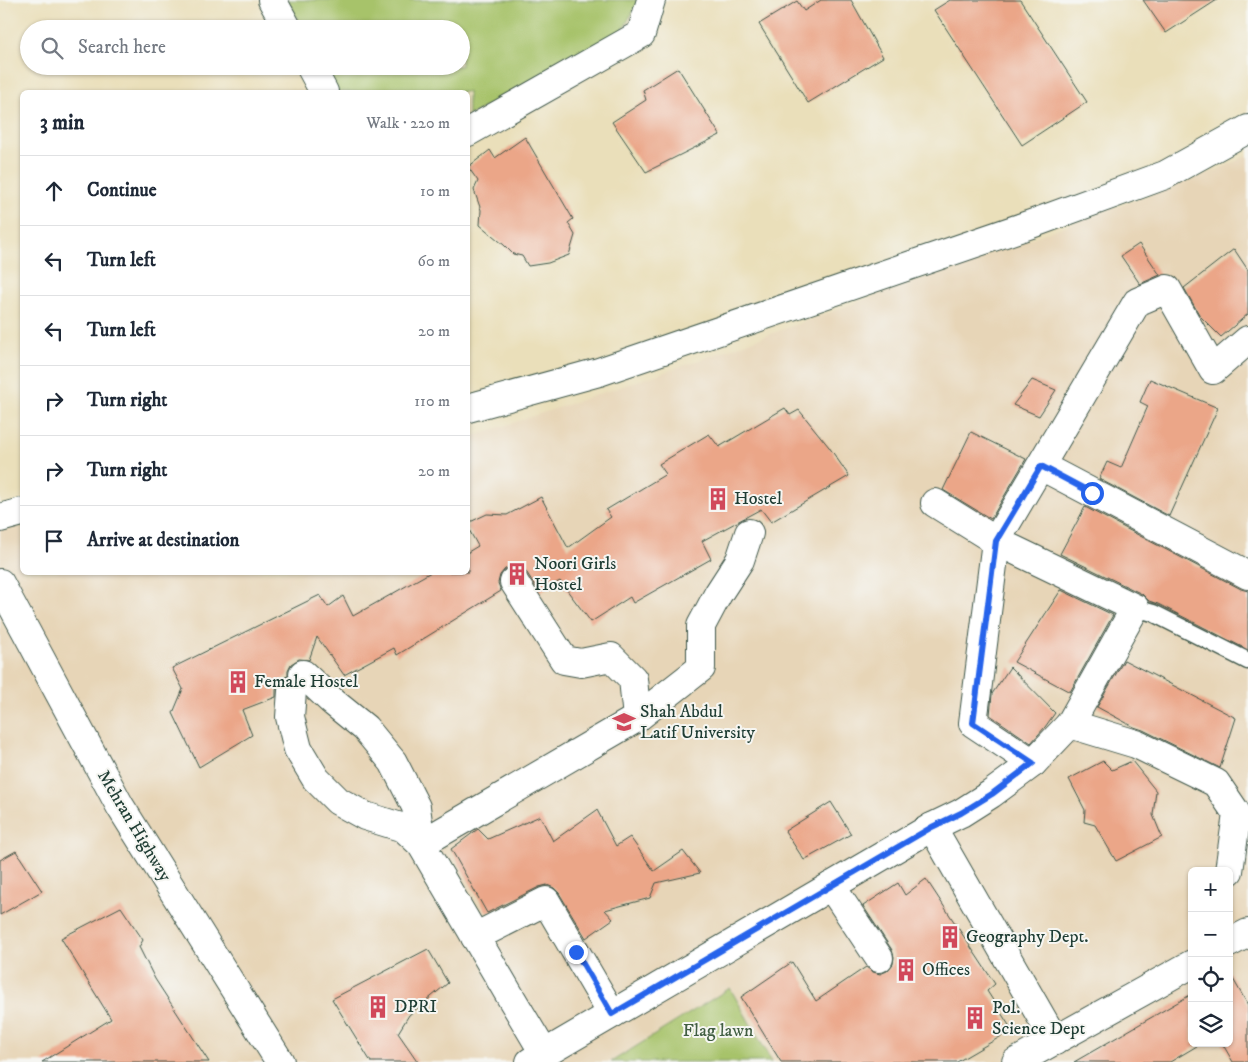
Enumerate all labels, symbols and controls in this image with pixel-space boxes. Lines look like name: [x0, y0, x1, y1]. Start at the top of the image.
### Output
search box: [20, 20, 470, 75]
icon: search: [38, 34, 66, 62]
text: Search here: [78, 36, 166, 59]
text: 3 min: [40, 110, 85, 136]
text: Walk · 220 m: [366, 113, 450, 133]
icon: ahead: [40, 177, 68, 205]
text: Continue: [87, 179, 157, 202]
text: 10 m: [420, 181, 450, 201]
icon: left: [40, 247, 68, 275]
text: Turn left: [87, 249, 156, 272]
text: 60 m: [418, 251, 450, 271]
icon: left: [40, 317, 68, 345]
text: Turn left: [87, 319, 156, 342]
text: 20 m: [418, 321, 450, 341]
icon: right: [40, 387, 68, 415]
text: Turn right: [87, 389, 167, 412]
text: 110 m: [414, 391, 450, 411]
icon: right: [40, 457, 68, 485]
text: Turn right: [87, 459, 167, 482]
text: 20 m: [418, 461, 450, 481]
route start: [1081, 482, 1104, 505]
building icon: Hostel: [705, 486, 731, 512]
place label: Hostel: [734, 488, 783, 510]
icon: arrive: [40, 527, 68, 555]
text: Arrive at destination: [87, 529, 239, 552]
place label: Noori Girls Hostel: [534, 553, 616, 596]
building icon: Noori Girls Hostel: [504, 561, 530, 587]
building icon: Female Hostel: [225, 669, 251, 695]
place label: Female Hostel: [254, 671, 359, 693]
place label: Shah Abdul Latif University: [640, 701, 756, 744]
school or university icon: Shah Abdul Latif University: [611, 709, 637, 735]
street label: Mehran Highway: [92, 766, 176, 886]
map controls: [1188, 867, 1233, 1047]
button: +: [1188, 867, 1233, 912]
button: −: [1188, 912, 1233, 957]
building icon: Geography Dept.: [937, 924, 963, 950]
place label: Geography Dept.: [966, 926, 1088, 948]
route end: [565, 941, 588, 964]
building icon: Offices: [893, 957, 919, 983]
button: locate: [1188, 957, 1233, 1002]
place label: Offices: [922, 959, 970, 981]
building icon: DPRI: [365, 994, 391, 1020]
place label: DPRI: [394, 996, 437, 1018]
place label: Pol. Science Dept: [992, 997, 1086, 1040]
button: layers: [1188, 1002, 1233, 1047]
building icon: Pol. Science Dept: [962, 1005, 988, 1031]
park label: Flag lawn: [683, 1020, 754, 1042]

